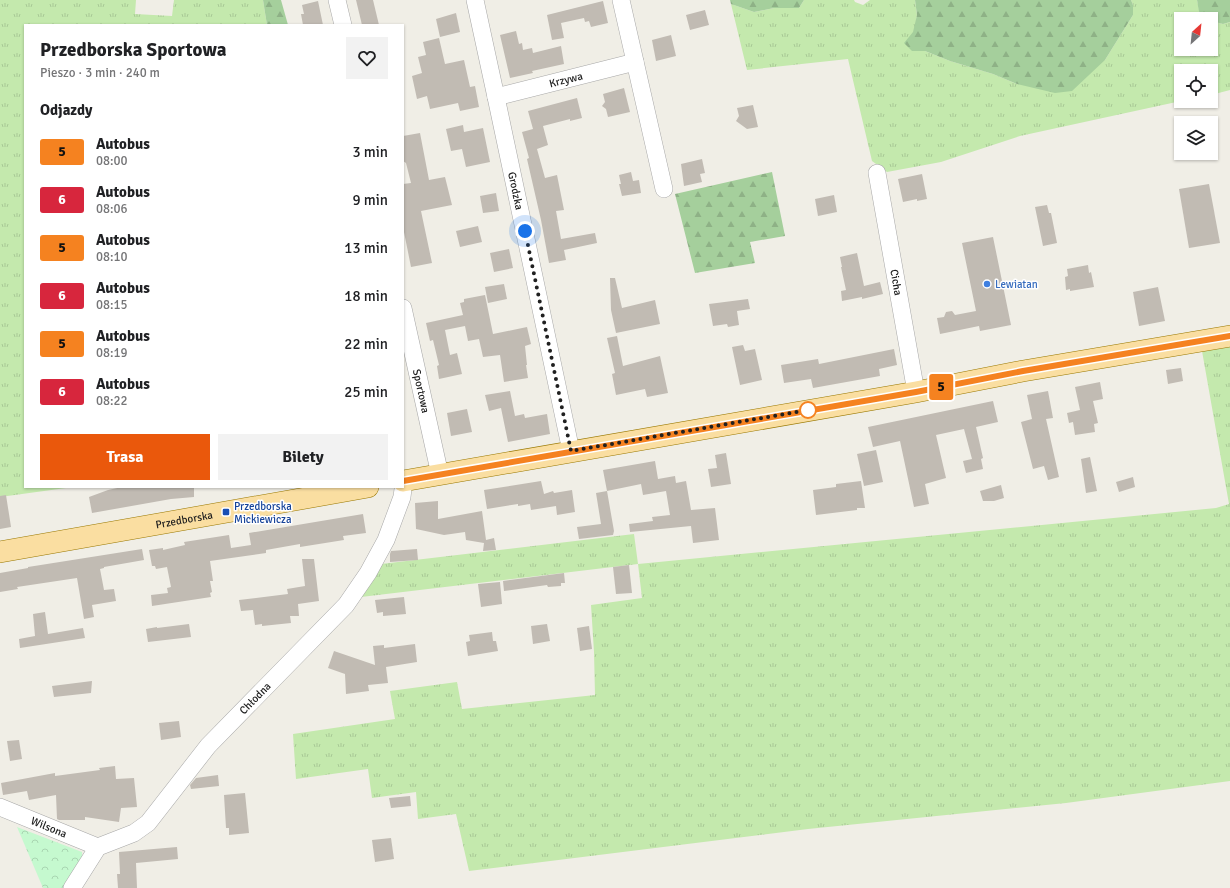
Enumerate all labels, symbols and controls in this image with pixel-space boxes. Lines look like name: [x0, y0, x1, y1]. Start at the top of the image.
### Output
north arrow: [1174, 12, 1218, 56]
map controls: [1174, 12, 1218, 160]
button: heart: [346, 37, 388, 79]
text: Przedborska Sportowa: [40, 38, 226, 62]
button: locate: [1174, 64, 1218, 108]
text: Pieszo · 3 min · 240 m: [40, 65, 160, 81]
street label: Krzywa: [548, 69, 584, 90]
text: Odjazdy: [40, 101, 93, 119]
button: layers: [1174, 116, 1218, 160]
text: Autobus: [96, 135, 150, 153]
text: 5: [58, 143, 66, 160]
text: 3 min: [352, 143, 388, 161]
text: 08:00: [96, 153, 128, 169]
street label: Grodzka: [505, 170, 526, 211]
text: Autobus: [96, 183, 150, 201]
text: 6: [58, 191, 66, 208]
text: 9 min: [352, 191, 388, 209]
text: 08:06: [96, 201, 128, 217]
your location: [515, 221, 535, 241]
text: Autobus: [96, 231, 150, 249]
text: 5: [58, 239, 66, 256]
text: 13 min: [344, 239, 388, 257]
text: 08:10: [96, 249, 128, 265]
street label: Cicha: [888, 268, 905, 297]
place label: Lewiatan: [995, 278, 1038, 291]
text: Autobus: [96, 279, 150, 297]
marker: Lewiatan: [982, 279, 992, 289]
text: 6: [58, 287, 66, 304]
text: 18 min: [344, 287, 388, 305]
text: 08:15: [96, 297, 128, 313]
text: Autobus: [96, 327, 150, 345]
text: 5: [58, 335, 66, 352]
text: 22 min: [344, 335, 388, 353]
text: 08:19: [96, 345, 128, 361]
street label: Sportowa: [410, 368, 433, 415]
line badge: 5: [928, 374, 954, 400]
text: Autobus: [96, 375, 150, 393]
text: 5: [937, 378, 945, 395]
text: 6: [58, 383, 66, 400]
text: 25 min: [344, 383, 388, 401]
text: 08:22: [96, 393, 128, 409]
unlabelled marker: [799, 401, 817, 419]
button: Trasa: [40, 434, 210, 480]
button: Bilety: [218, 434, 388, 480]
place label: Przedborska Mickiewicza: [234, 500, 292, 526]
marker: Przedborska Mickiewicza: [221, 507, 231, 517]
street label: Przedborska: [155, 508, 214, 531]
street label: Chłodna: [236, 679, 274, 717]
street label: Wilsona: [29, 814, 69, 840]

